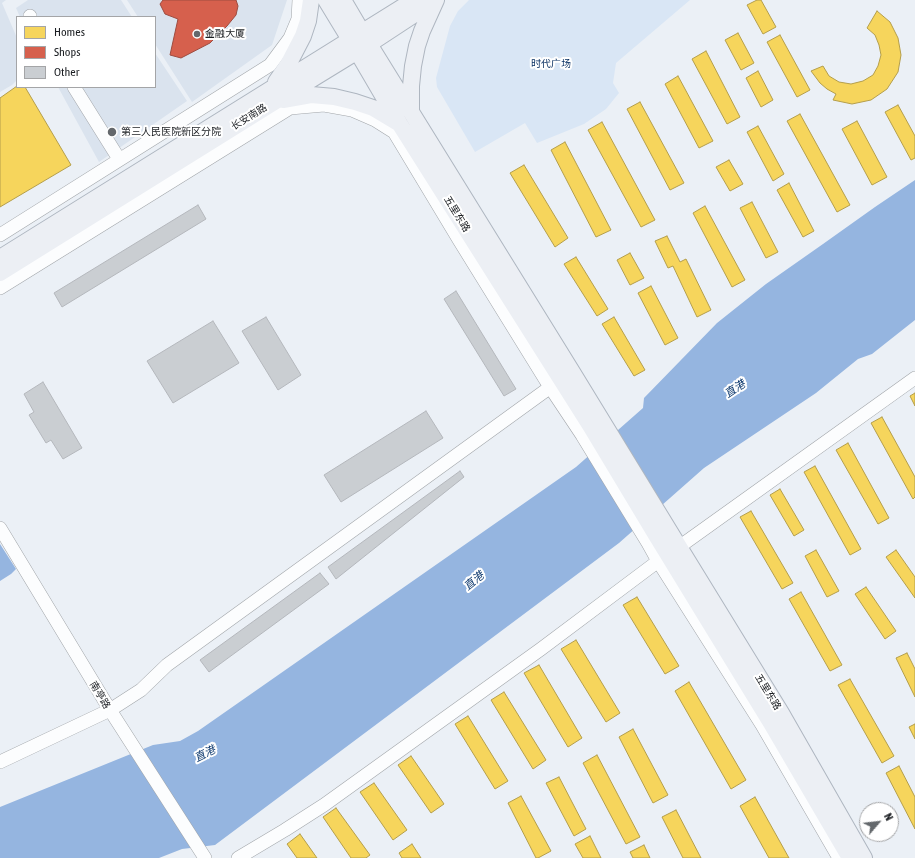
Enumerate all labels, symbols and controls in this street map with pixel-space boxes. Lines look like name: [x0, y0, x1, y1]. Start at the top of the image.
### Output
legend: [16, 16, 156, 88]
text: Homes: [54, 25, 85, 39]
place label: 金融大厦: [205, 28, 245, 40]
marker: 金融大厦: [192, 29, 202, 39]
text: Shops: [54, 45, 80, 59]
park label: 时代广场: [531, 58, 571, 70]
text: Other: [54, 65, 79, 79]
street label: 长安南路: [229, 101, 269, 133]
marker: 第三人民医院新区分院: [106, 126, 118, 138]
place label: 第三人民医院新区分院: [121, 126, 221, 138]
street label: 五里东路: [441, 194, 473, 234]
water label: 直港: [722, 377, 748, 401]
water label: 直港: [461, 569, 487, 593]
street label: 五里东路: [752, 672, 784, 712]
street label: 南亭路: [87, 679, 113, 711]
water label: 直港: [192, 743, 218, 765]
north arrow: [859, 802, 899, 842]
text: N: [882, 811, 896, 823]

